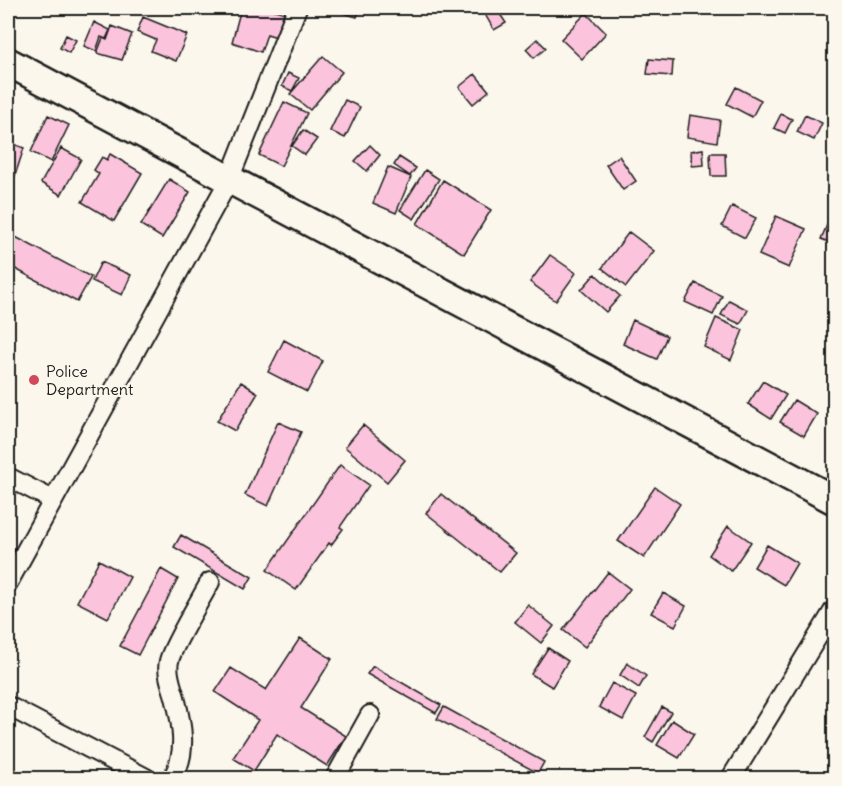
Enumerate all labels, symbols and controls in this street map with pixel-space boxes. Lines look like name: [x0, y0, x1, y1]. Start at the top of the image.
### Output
place label: Police Department: [46, 361, 134, 399]
marker: Police Department: [27, 373, 41, 387]

